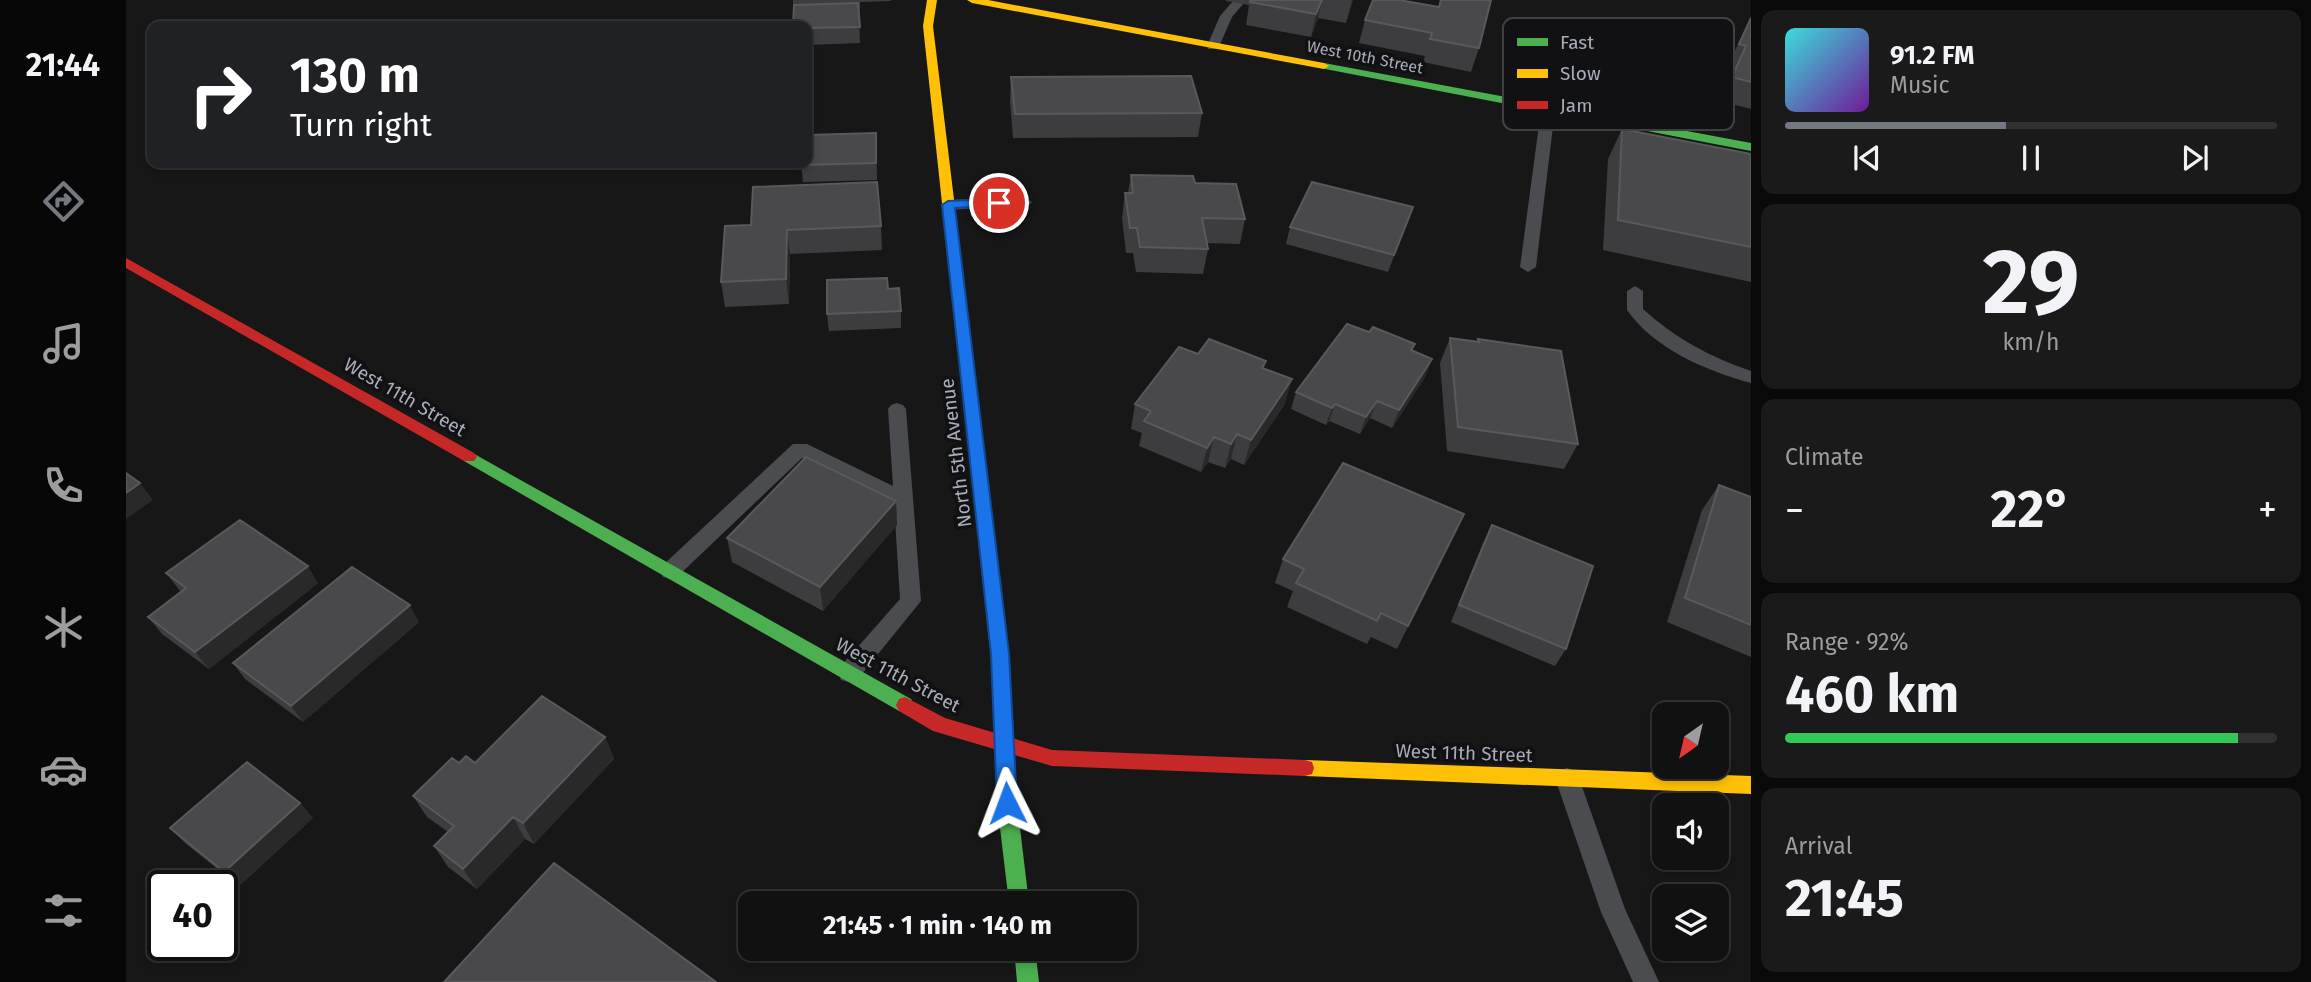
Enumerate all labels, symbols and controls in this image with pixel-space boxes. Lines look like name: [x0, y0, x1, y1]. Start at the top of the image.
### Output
legend: [1503, 18, 1734, 130]
text: Fast: [1560, 31, 1594, 54]
street label: West 10th Street: [1305, 36, 1425, 78]
text: 91.2 FM: [1890, 40, 1974, 71]
text: 21:44: [26, 46, 100, 84]
text: 130 m: [290, 46, 420, 105]
icon: right: [175, 49, 266, 140]
text: Slow: [1560, 62, 1601, 85]
text: Music: [1890, 71, 1950, 99]
text: Jam: [1560, 94, 1592, 117]
text: Turn right: [290, 106, 432, 144]
icon: previous: [1848, 139, 1886, 177]
icon: pause: [2012, 139, 2050, 177]
icon: next: [2176, 139, 2214, 177]
pin: [969, 173, 1029, 233]
icon: directions: [39, 177, 88, 226]
icon: arrive: [980, 184, 1018, 222]
text: 29: [1982, 228, 2080, 337]
icon: music: [39, 319, 88, 368]
text: km/h: [2003, 328, 2059, 356]
street label: West 11th Street: [340, 353, 470, 441]
street label: North 5th Avenue: [935, 377, 977, 529]
text: Climate: [1785, 443, 1864, 471]
icon: phone: [39, 461, 88, 510]
text: 22°: [1991, 478, 2071, 541]
text: −: [1785, 487, 1804, 533]
text: +: [2258, 487, 2277, 533]
icon: climate: [39, 603, 88, 652]
text: Range · 92%: [1785, 628, 1908, 656]
street label: West 11th Street: [832, 633, 964, 717]
text: 460 km: [1785, 663, 1959, 726]
north arrow: [1652, 702, 1729, 779]
map controls: [1652, 702, 1729, 961]
street label: West 11th Street: [1395, 739, 1533, 767]
icon: car: [39, 745, 88, 794]
position arrow: [970, 766, 1044, 840]
button: sound: [1652, 793, 1729, 870]
text: Arrival: [1785, 832, 1852, 860]
text: 21:45: [1785, 867, 1904, 930]
speed limit sign: 40: [147, 870, 238, 961]
button: layers: [1652, 884, 1729, 961]
icon: filters: [39, 886, 88, 935]
text: 21:45 · 1 min · 140 m: [823, 910, 1052, 941]

